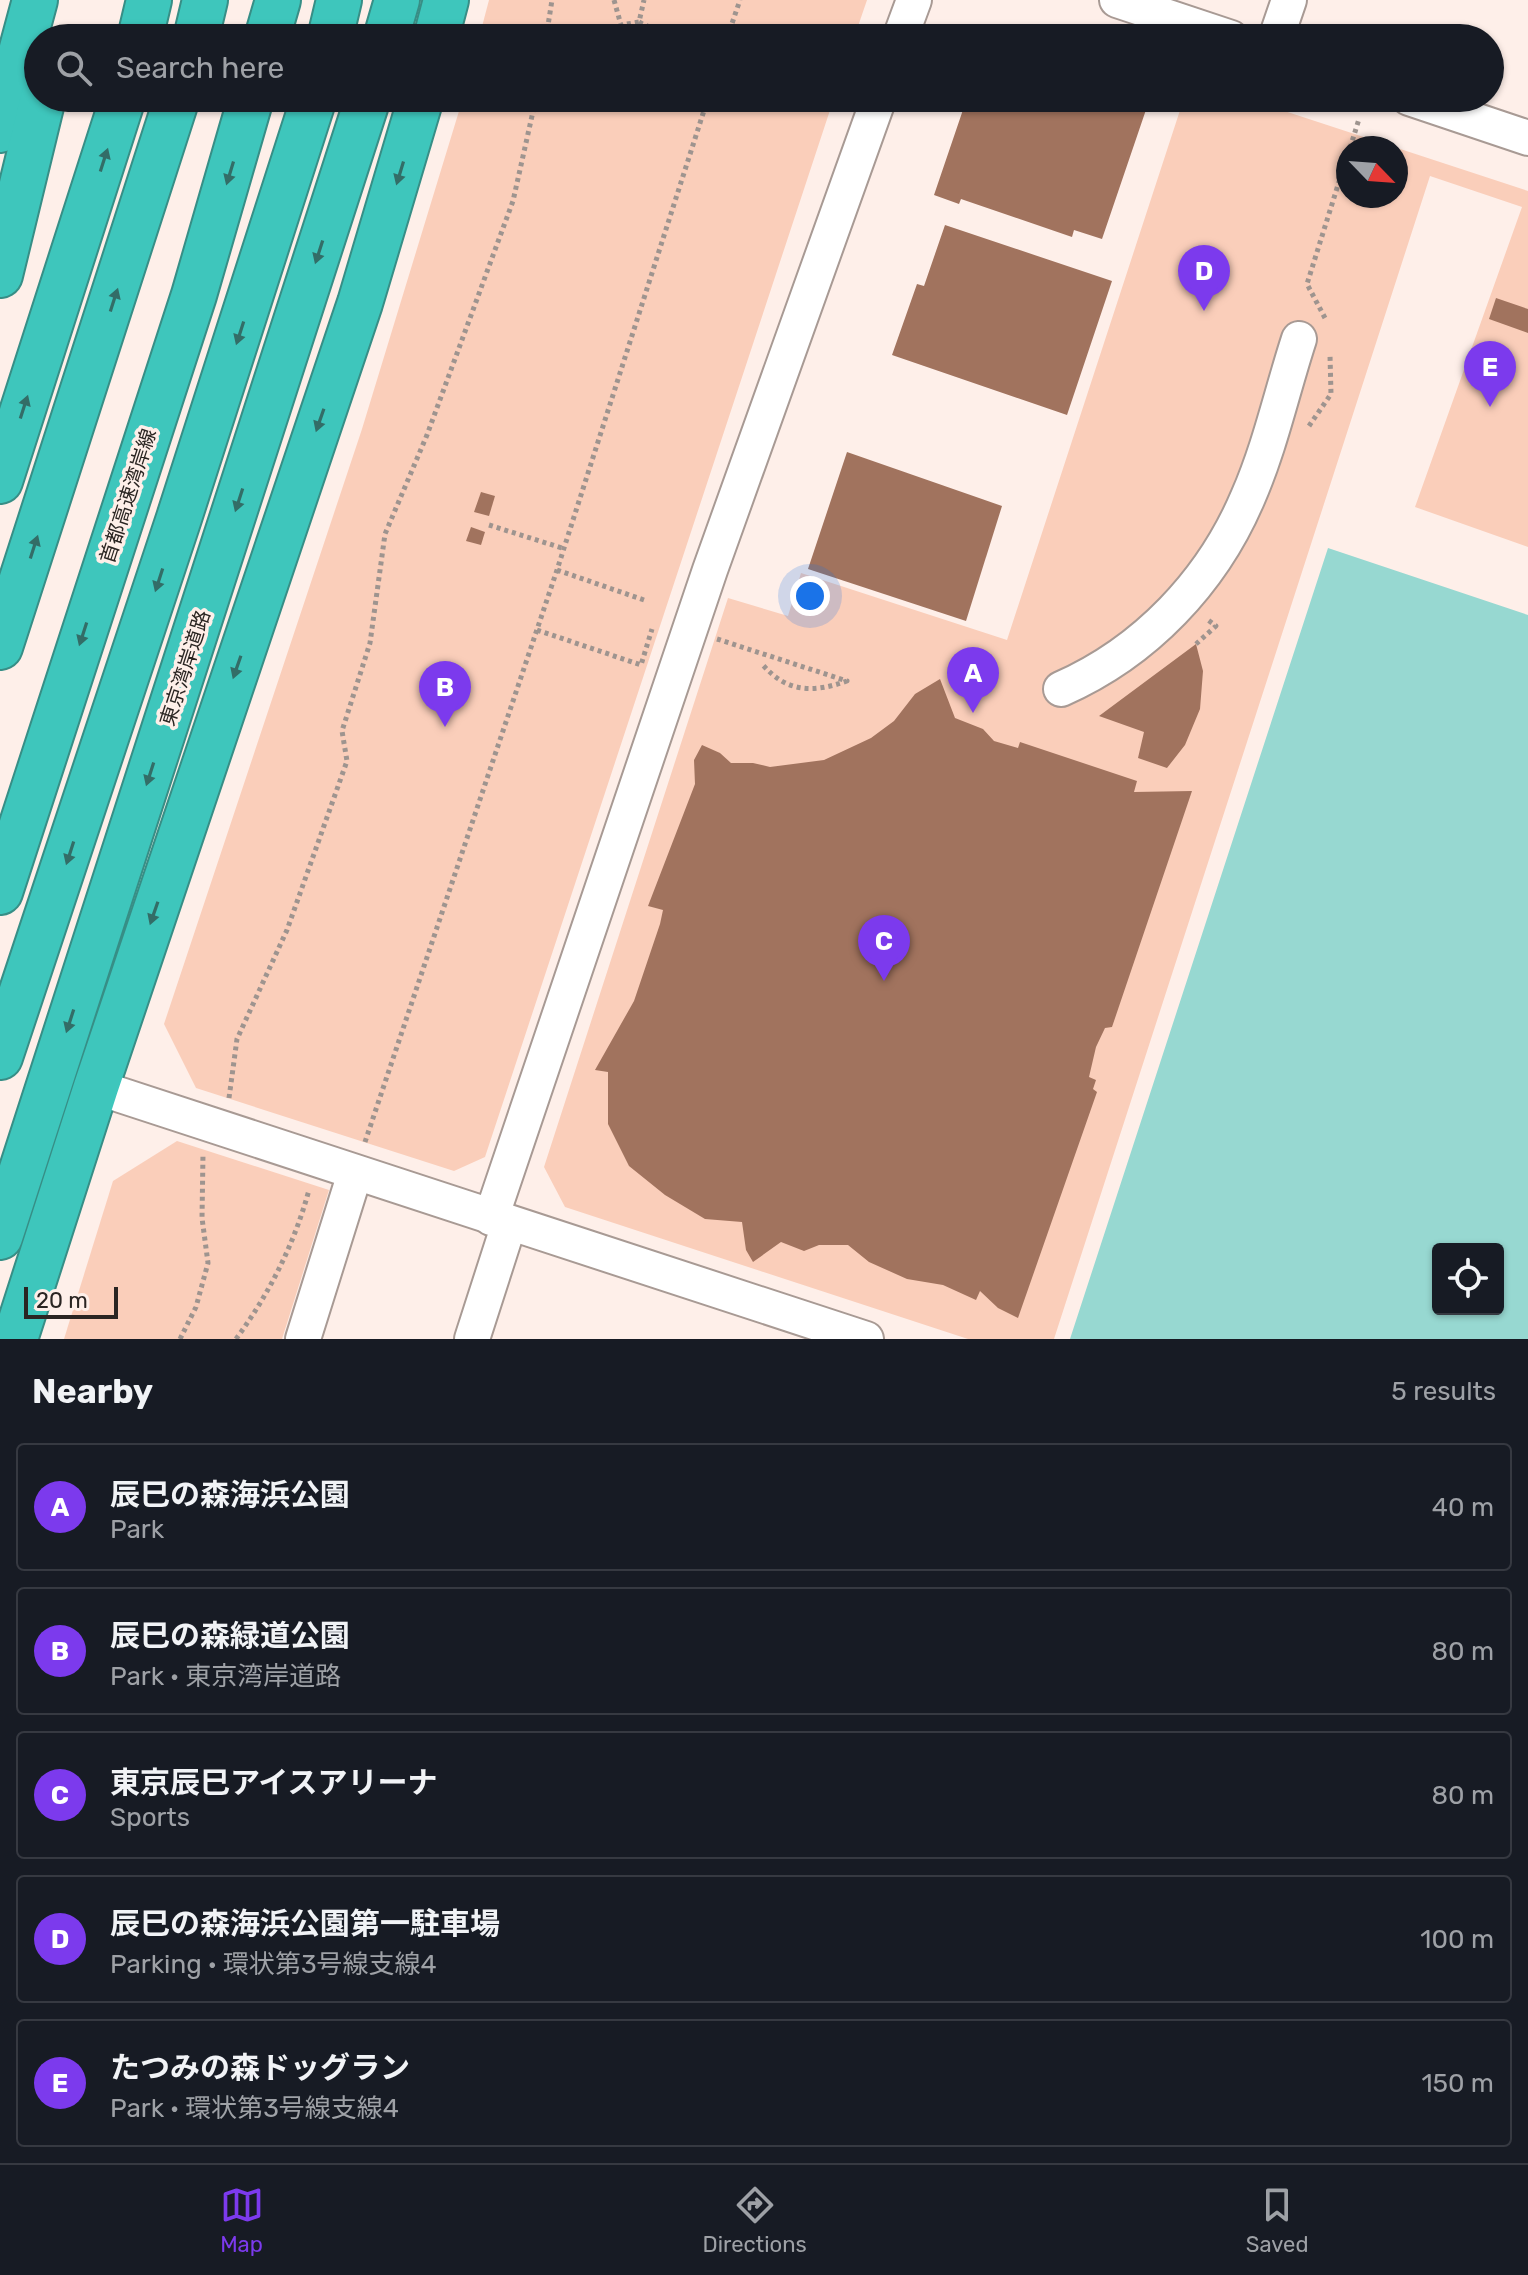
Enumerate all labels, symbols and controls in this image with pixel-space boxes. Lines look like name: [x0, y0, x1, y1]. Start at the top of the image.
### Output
search box: [24, 24, 1504, 112]
icon: search: [52, 46, 96, 90]
text: Search here: [116, 50, 284, 86]
north arrow: [1336, 136, 1408, 208]
one-way arrow: [98, 147, 111, 171]
one-way arrow: [223, 161, 236, 185]
one-way arrow: [393, 161, 406, 185]
one-way arrow: [313, 241, 325, 265]
pin: D: [1178, 245, 1230, 311]
one-way arrow: [109, 287, 121, 311]
one-way arrow: [233, 321, 245, 345]
pin: E: [1464, 341, 1516, 407]
one-way arrow: [18, 395, 31, 419]
one-way arrow: [314, 409, 326, 433]
street label: 首都高速湾岸線: [95, 426, 161, 566]
one-way arrow: [233, 488, 245, 512]
one-way arrow: [28, 534, 40, 558]
one-way arrow: [152, 568, 165, 592]
your location: [790, 576, 830, 616]
street label: 東京湾岸道路: [155, 607, 215, 729]
one-way arrow: [76, 622, 89, 646]
pin: A: [947, 647, 999, 713]
one-way arrow: [231, 655, 243, 679]
pin: B: [419, 661, 471, 727]
one-way arrow: [144, 762, 156, 786]
one-way arrow: [63, 842, 75, 866]
one-way arrow: [148, 902, 160, 926]
pin: C: [858, 915, 910, 981]
one-way arrow: [64, 1009, 76, 1033]
map controls: [1432, 1243, 1504, 1315]
button: locate: [1432, 1243, 1504, 1315]
scale bar: [24, 1283, 118, 1319]
text: 20 m: [36, 1287, 88, 1314]
text: Nearby: [32, 1371, 153, 1412]
text: 5 results: [1391, 1376, 1496, 1407]
text: 辰巳の森海浜公園: [110, 1477, 350, 1513]
text: A: [51, 1492, 69, 1523]
text: 40 m: [1432, 1492, 1494, 1523]
text: Park: [110, 1514, 164, 1545]
text: 辰巳の森緑道公園: [110, 1618, 350, 1654]
text: B: [51, 1636, 69, 1667]
text: 80 m: [1431, 1636, 1494, 1667]
text: Park · 東京湾岸道路: [110, 1661, 341, 1692]
text: 東京辰巳アイスアリーナ: [110, 1765, 438, 1801]
text: C: [51, 1780, 69, 1811]
text: 80 m: [1431, 1780, 1494, 1811]
text: Sports: [110, 1802, 190, 1833]
text: 辰巳の森海浜公園第一駐車場: [110, 1906, 500, 1942]
text: D: [51, 1924, 69, 1955]
text: 100 m: [1420, 1924, 1494, 1955]
text: Parking · 環状第3号線支線4: [110, 1949, 437, 1980]
text: たつみの森ドッグラン: [110, 2050, 410, 2086]
text: E: [52, 2068, 68, 2099]
text: 150 m: [1421, 2068, 1494, 2099]
text: Park · 環状第3号線支線4: [110, 2093, 399, 2124]
tab: Map: [220, 2183, 264, 2258]
tab: Directions: [703, 2183, 807, 2258]
tab: Saved: [1246, 2183, 1309, 2258]

